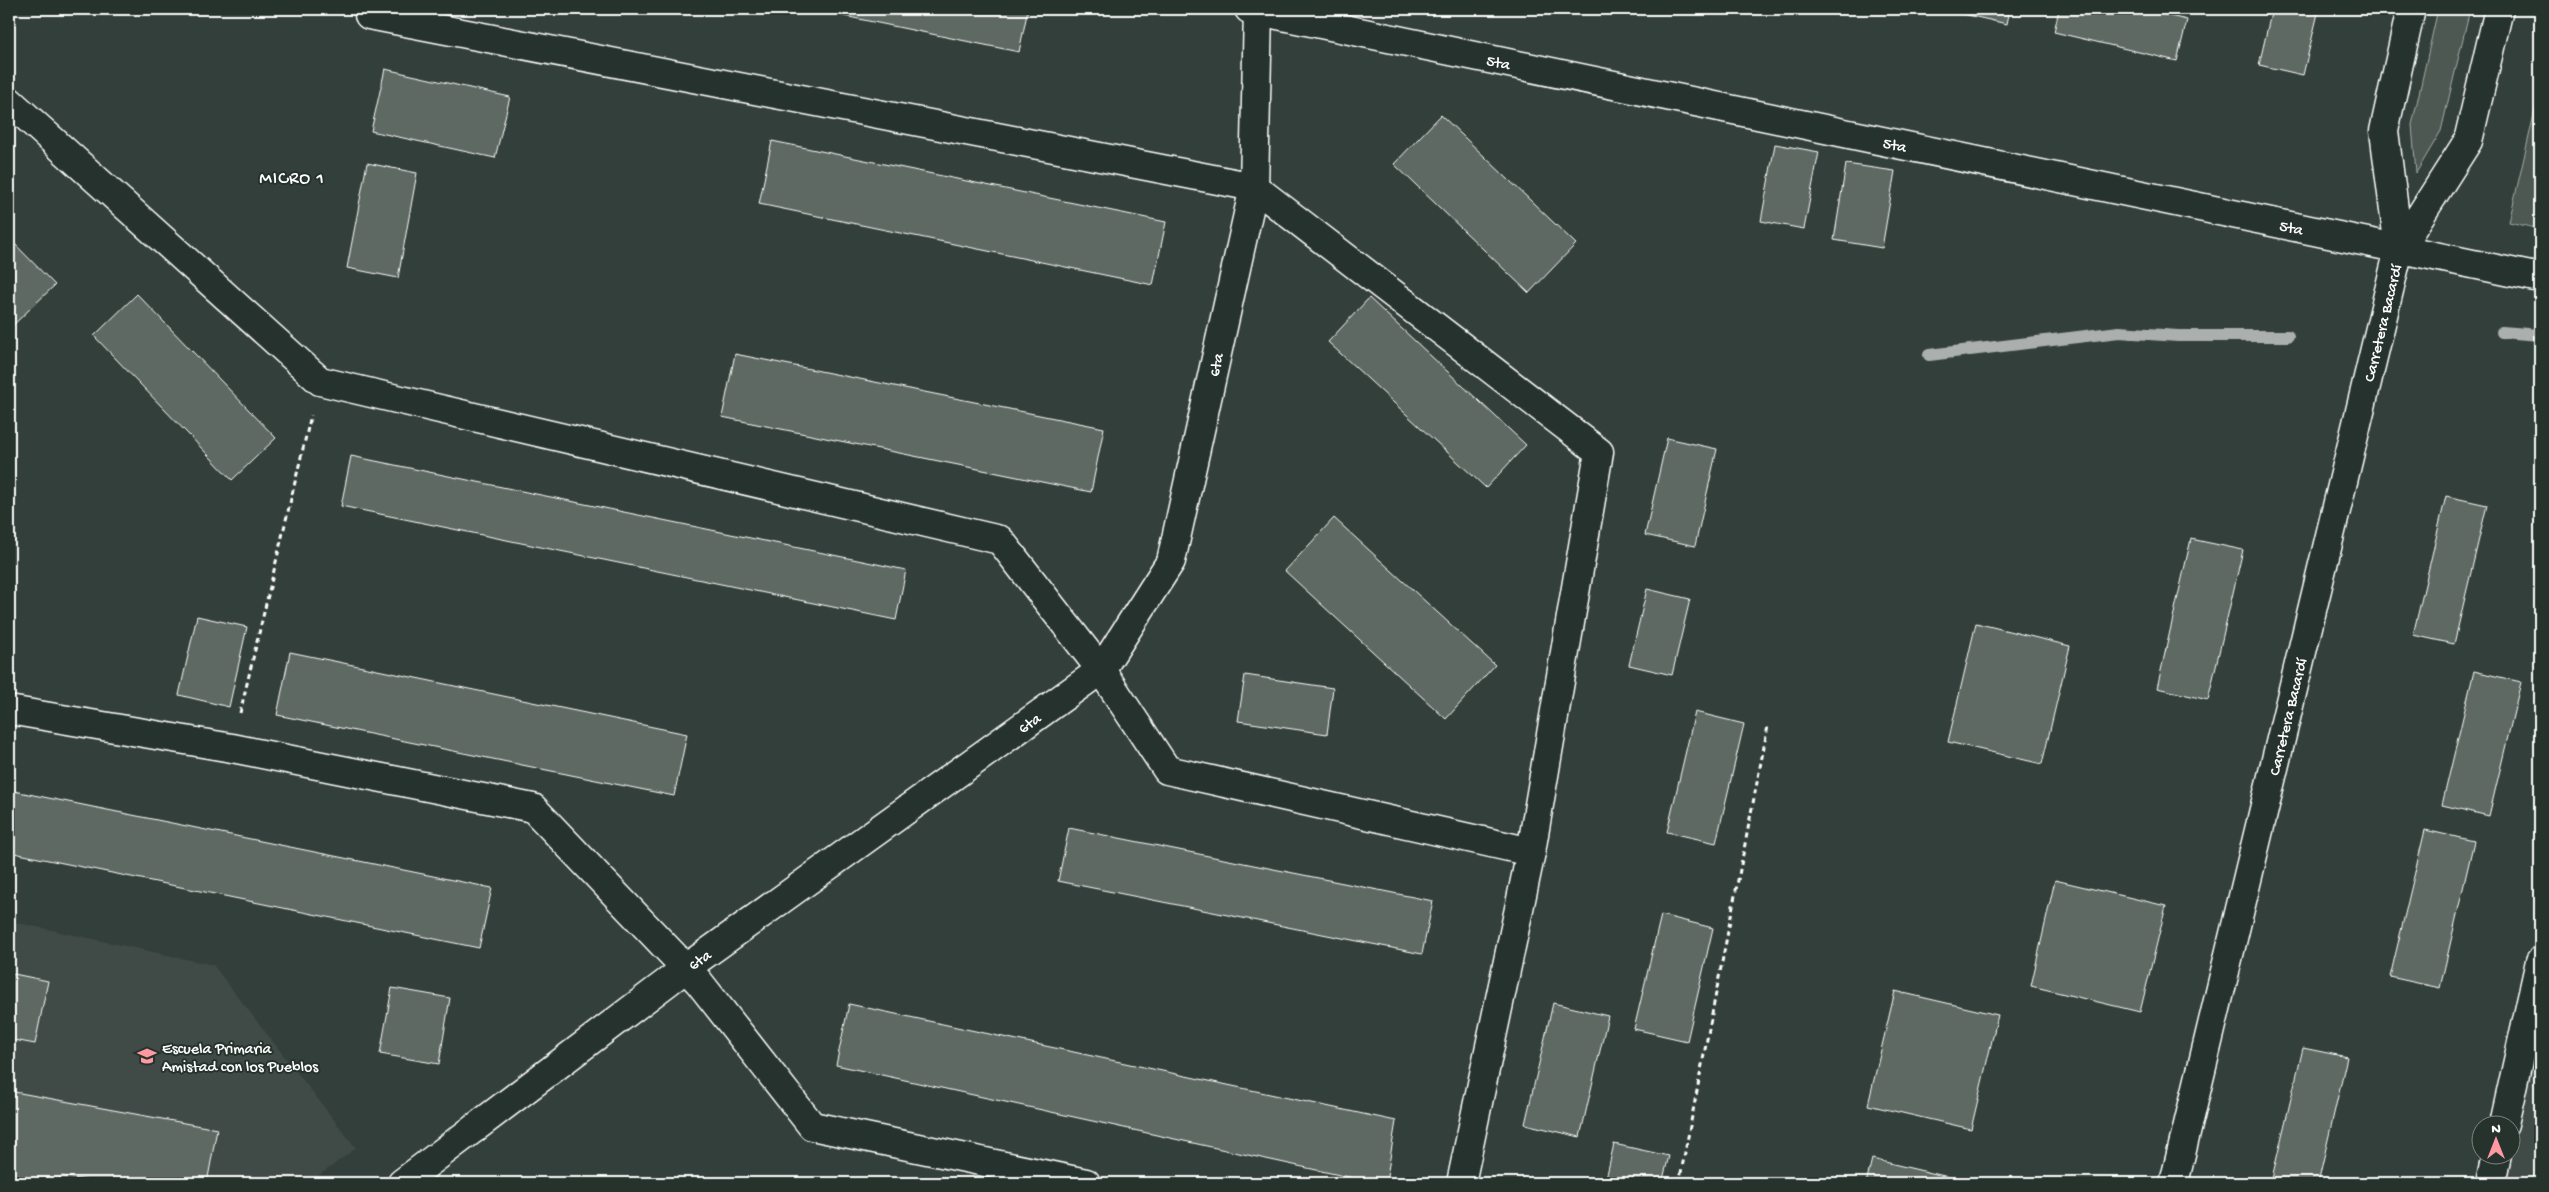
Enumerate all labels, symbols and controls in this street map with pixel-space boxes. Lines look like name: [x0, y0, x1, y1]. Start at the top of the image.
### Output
street label: 5ta: [1484, 53, 1513, 76]
street label: 5ta: [1881, 135, 1909, 159]
district label: MICRO 1: [259, 169, 325, 190]
street label: 5ta: [2277, 218, 2306, 242]
street label: Carretera Bacardí: [2361, 262, 2408, 384]
street label: 6ta: [1206, 351, 1230, 379]
street label: Carretera Bacardí: [2267, 656, 2313, 778]
street label: 6ta: [1016, 710, 1047, 739]
street label: 6ta: [686, 946, 717, 976]
place label: Escuela Primaria Amistad con los Pueblos: [162, 1041, 319, 1078]
school or university icon: Escuela Primaria Amistad con los Pueblos: [136, 1045, 158, 1067]
north arrow: [2472, 1114, 2522, 1164]
text: N: [2491, 1121, 2501, 1138]

